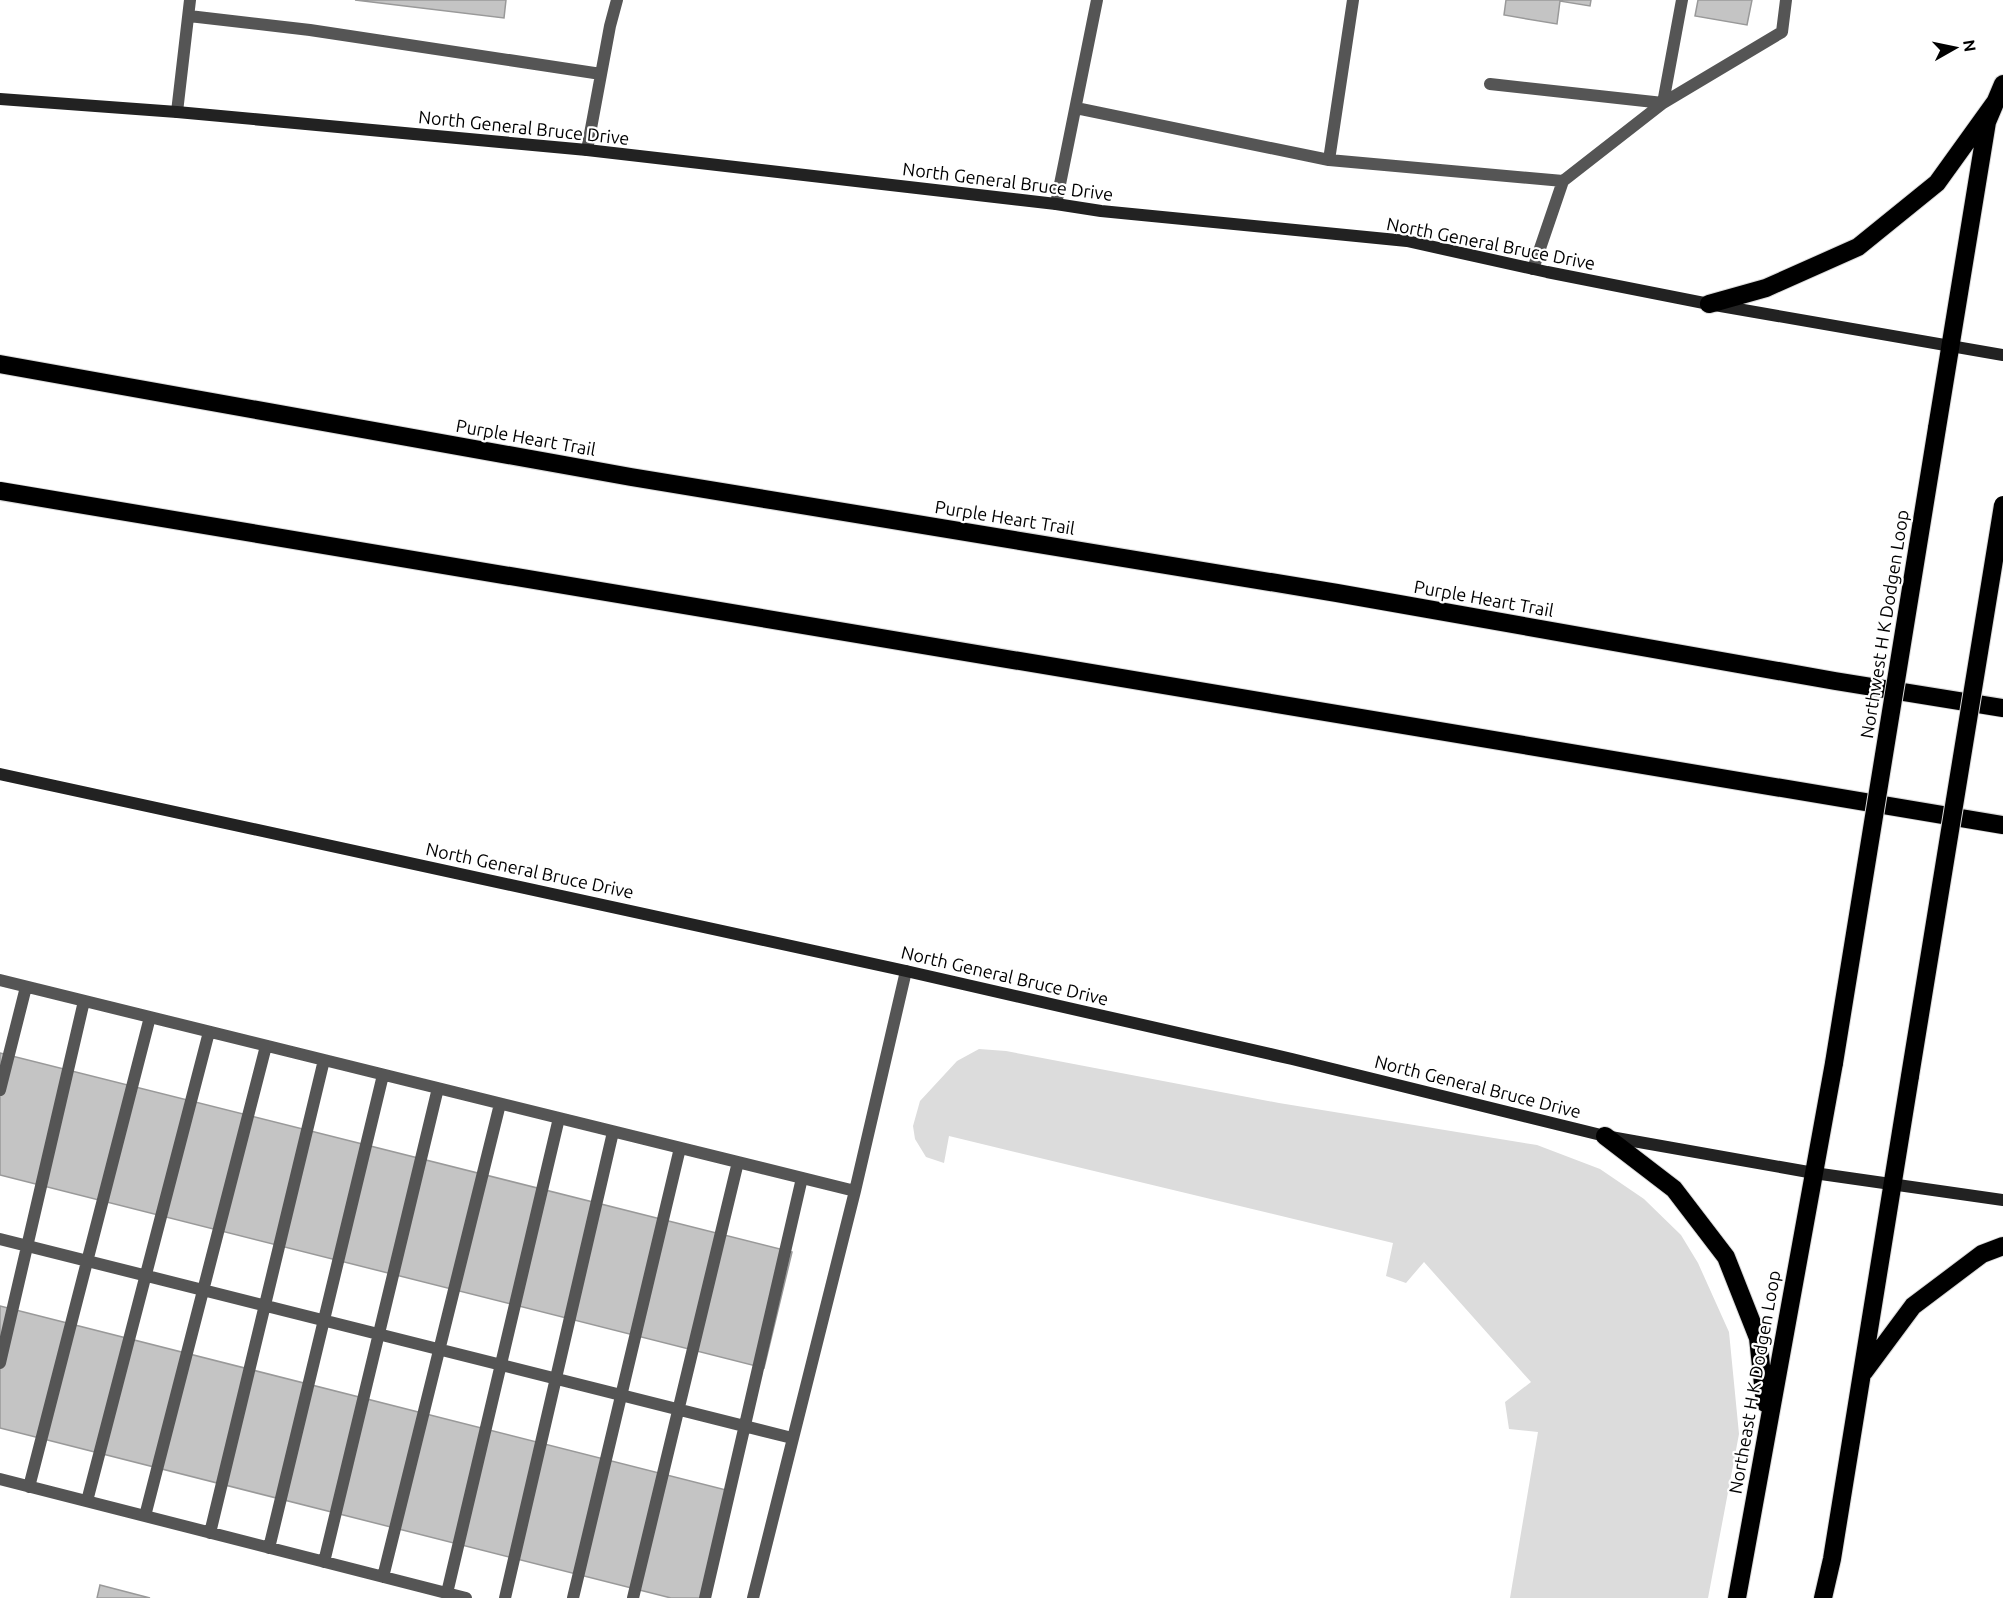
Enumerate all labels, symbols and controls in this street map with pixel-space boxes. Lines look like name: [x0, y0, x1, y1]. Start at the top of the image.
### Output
north arrow: [1925, 18, 1985, 78]
text: N: [1960, 38, 1980, 53]
street label: North General Bruce Drive: [417, 106, 631, 148]
street label: North General Bruce Drive: [902, 158, 1114, 204]
street label: North General Bruce Drive: [1385, 213, 1597, 273]
street label: Purple Heart Trail: [455, 415, 598, 459]
street label: Purple Heart Trail: [934, 496, 1077, 538]
street label: Northwest H K Dodgen Loop: [1856, 508, 1912, 740]
street label: Purple Heart Trail: [1413, 576, 1556, 620]
street label: North General Bruce Drive: [424, 838, 636, 902]
street label: North General Bruce Drive: [899, 941, 1111, 1009]
street label: North General Bruce Drive: [1373, 1051, 1583, 1121]
street label: Northeast H K Dodgen Loop: [1724, 1269, 1784, 1495]

